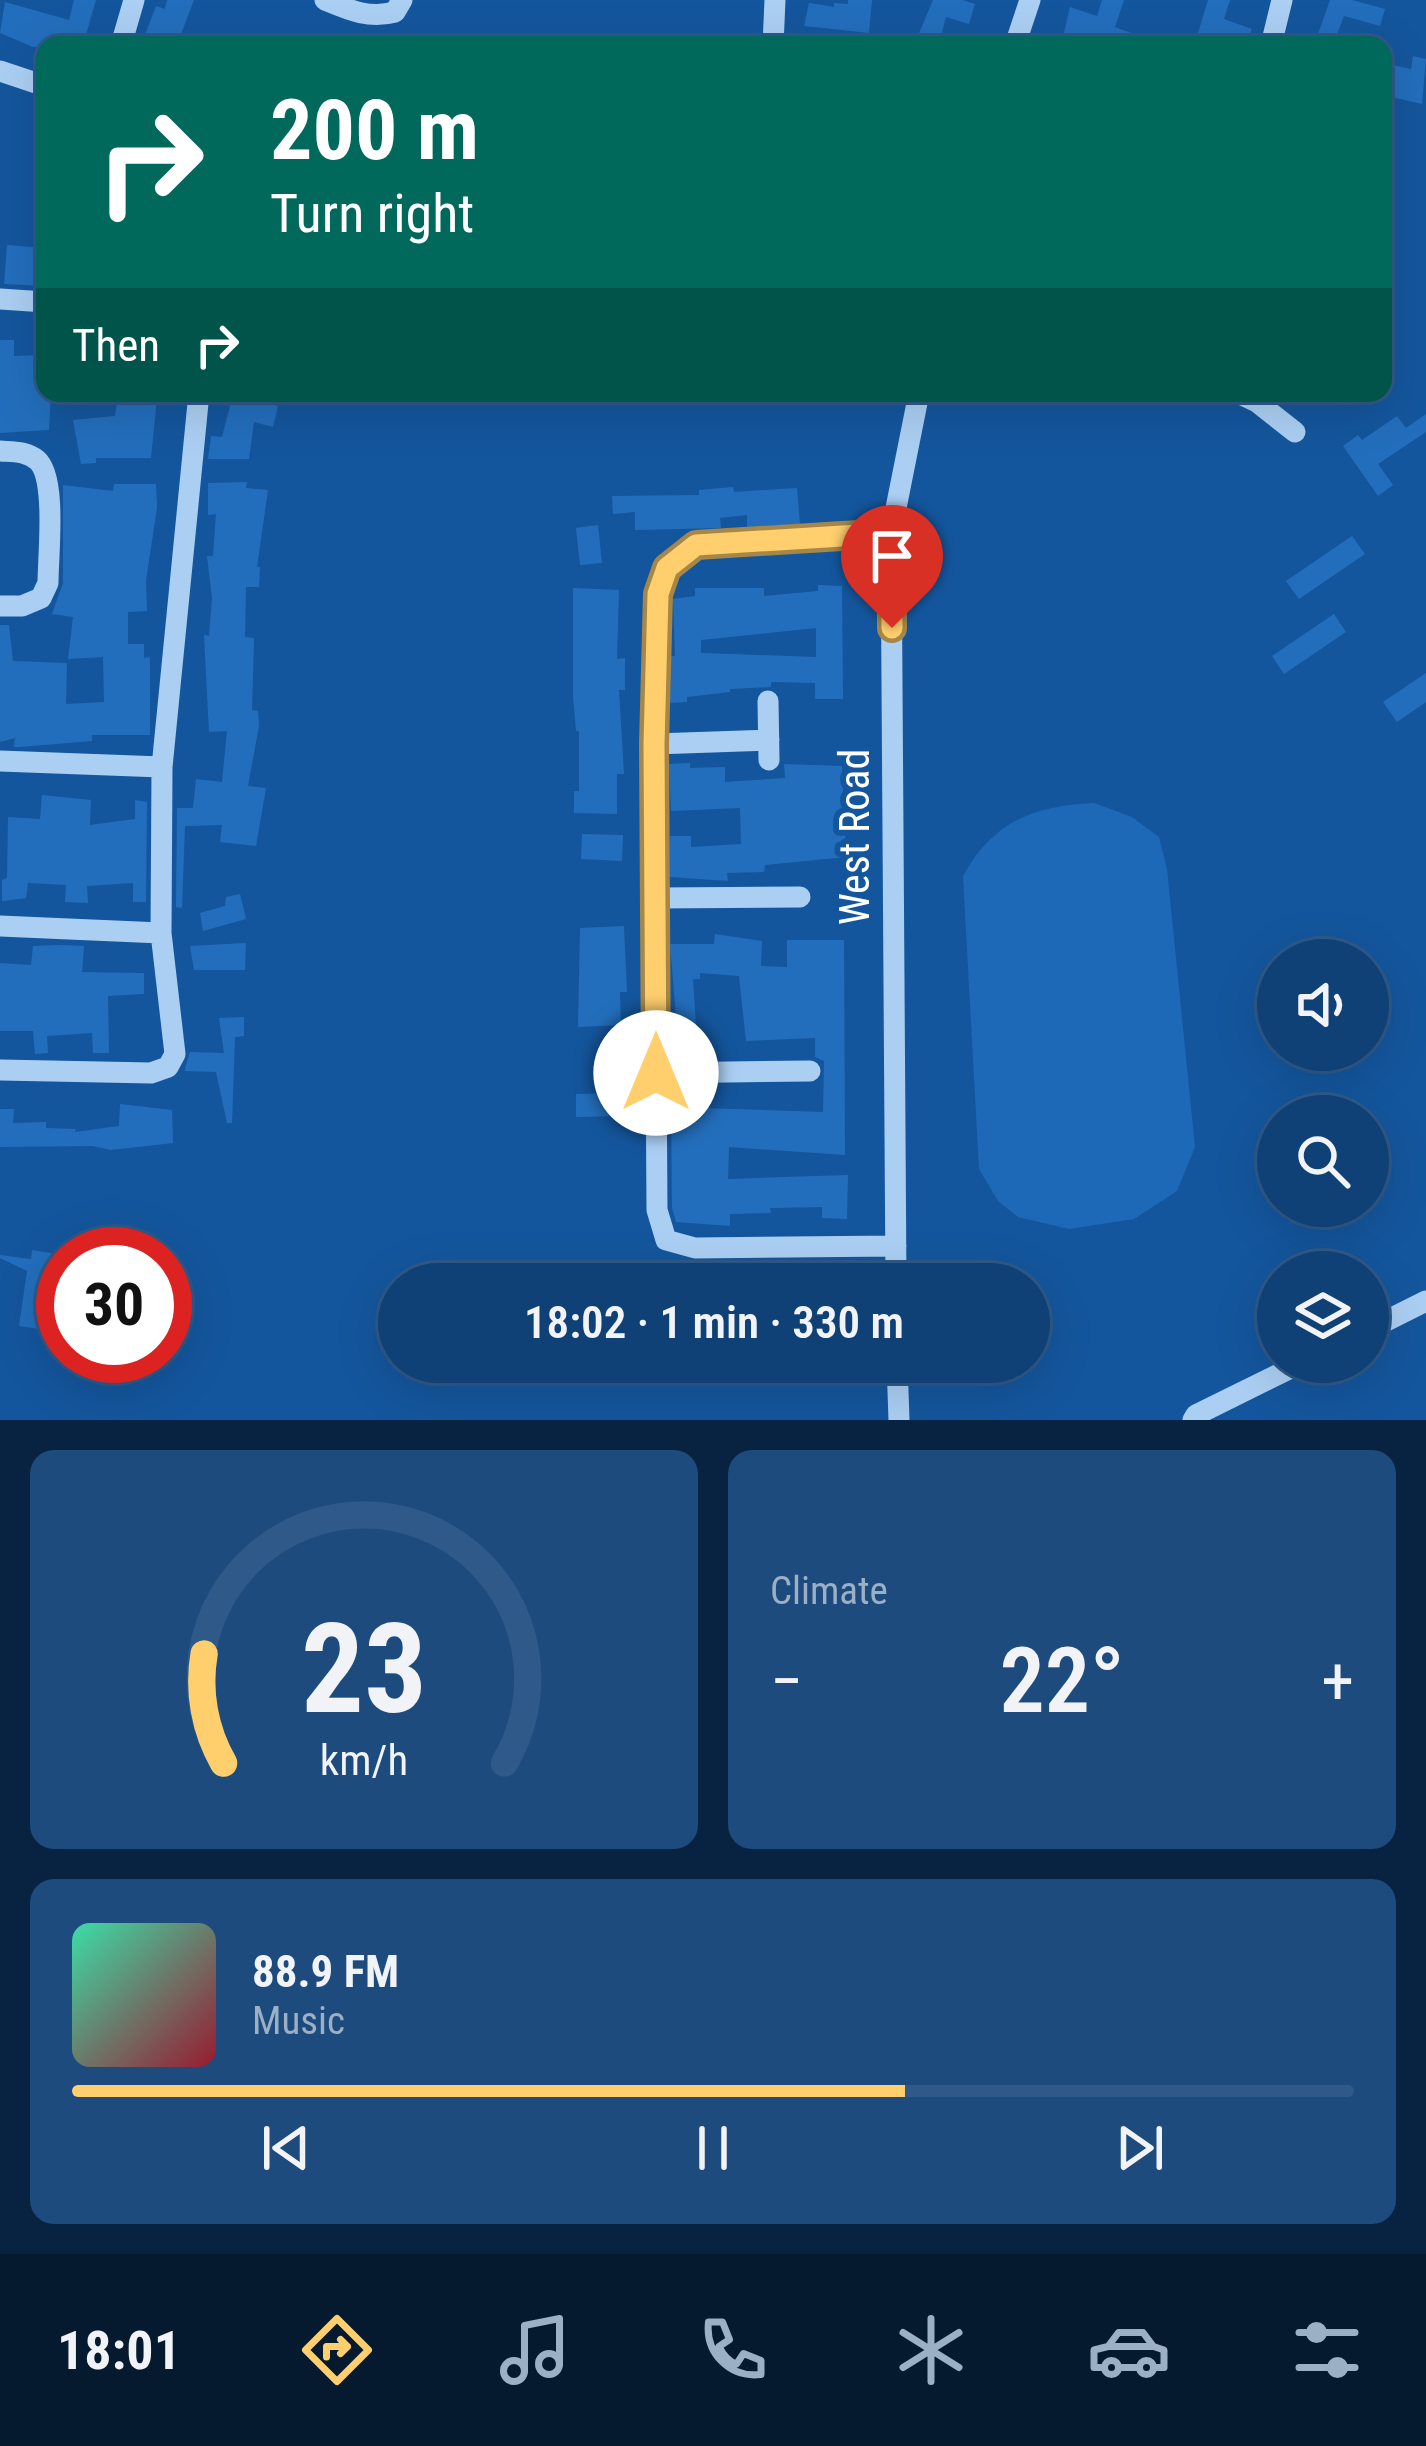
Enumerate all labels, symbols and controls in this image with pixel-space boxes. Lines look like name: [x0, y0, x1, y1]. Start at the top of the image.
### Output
text: 200 m: [270, 81, 479, 180]
icon: right: [72, 84, 228, 240]
text: Turn right: [270, 182, 474, 245]
icon: right: [184, 312, 250, 378]
text: Then: [72, 319, 160, 372]
pin: [841, 505, 943, 628]
icon: arrive: [859, 523, 925, 589]
street label: West Road: [830, 749, 879, 925]
map controls: [1257, 939, 1389, 1383]
button: sound: [1257, 939, 1389, 1071]
position arrow: [593, 1010, 719, 1136]
button: search: [1257, 1095, 1389, 1227]
speed limit sign: 30: [36, 1227, 192, 1383]
button: layers: [1257, 1251, 1389, 1383]
text: 18:02 · 1 min · 330 m: [524, 1296, 904, 1349]
text: Climate: [770, 1568, 888, 1614]
text: 23: [301, 1596, 427, 1742]
text: 22°: [999, 1629, 1125, 1734]
text: −: [770, 1643, 803, 1720]
text: +: [1321, 1643, 1354, 1720]
text: km/h: [320, 1734, 408, 1784]
text: 88.9 FM: [252, 1945, 399, 1998]
text: Music: [252, 1998, 345, 2044]
icon: previous: [253, 2115, 319, 2181]
icon: pause: [680, 2115, 746, 2181]
icon: next: [1107, 2115, 1173, 2181]
icon: directions: [295, 2308, 379, 2392]
icon: music: [493, 2308, 577, 2392]
icon: phone: [691, 2308, 775, 2392]
icon: climate: [889, 2308, 973, 2392]
icon: car: [1087, 2308, 1171, 2392]
icon: filters: [1285, 2308, 1369, 2392]
text: 18:01: [57, 2319, 181, 2382]

